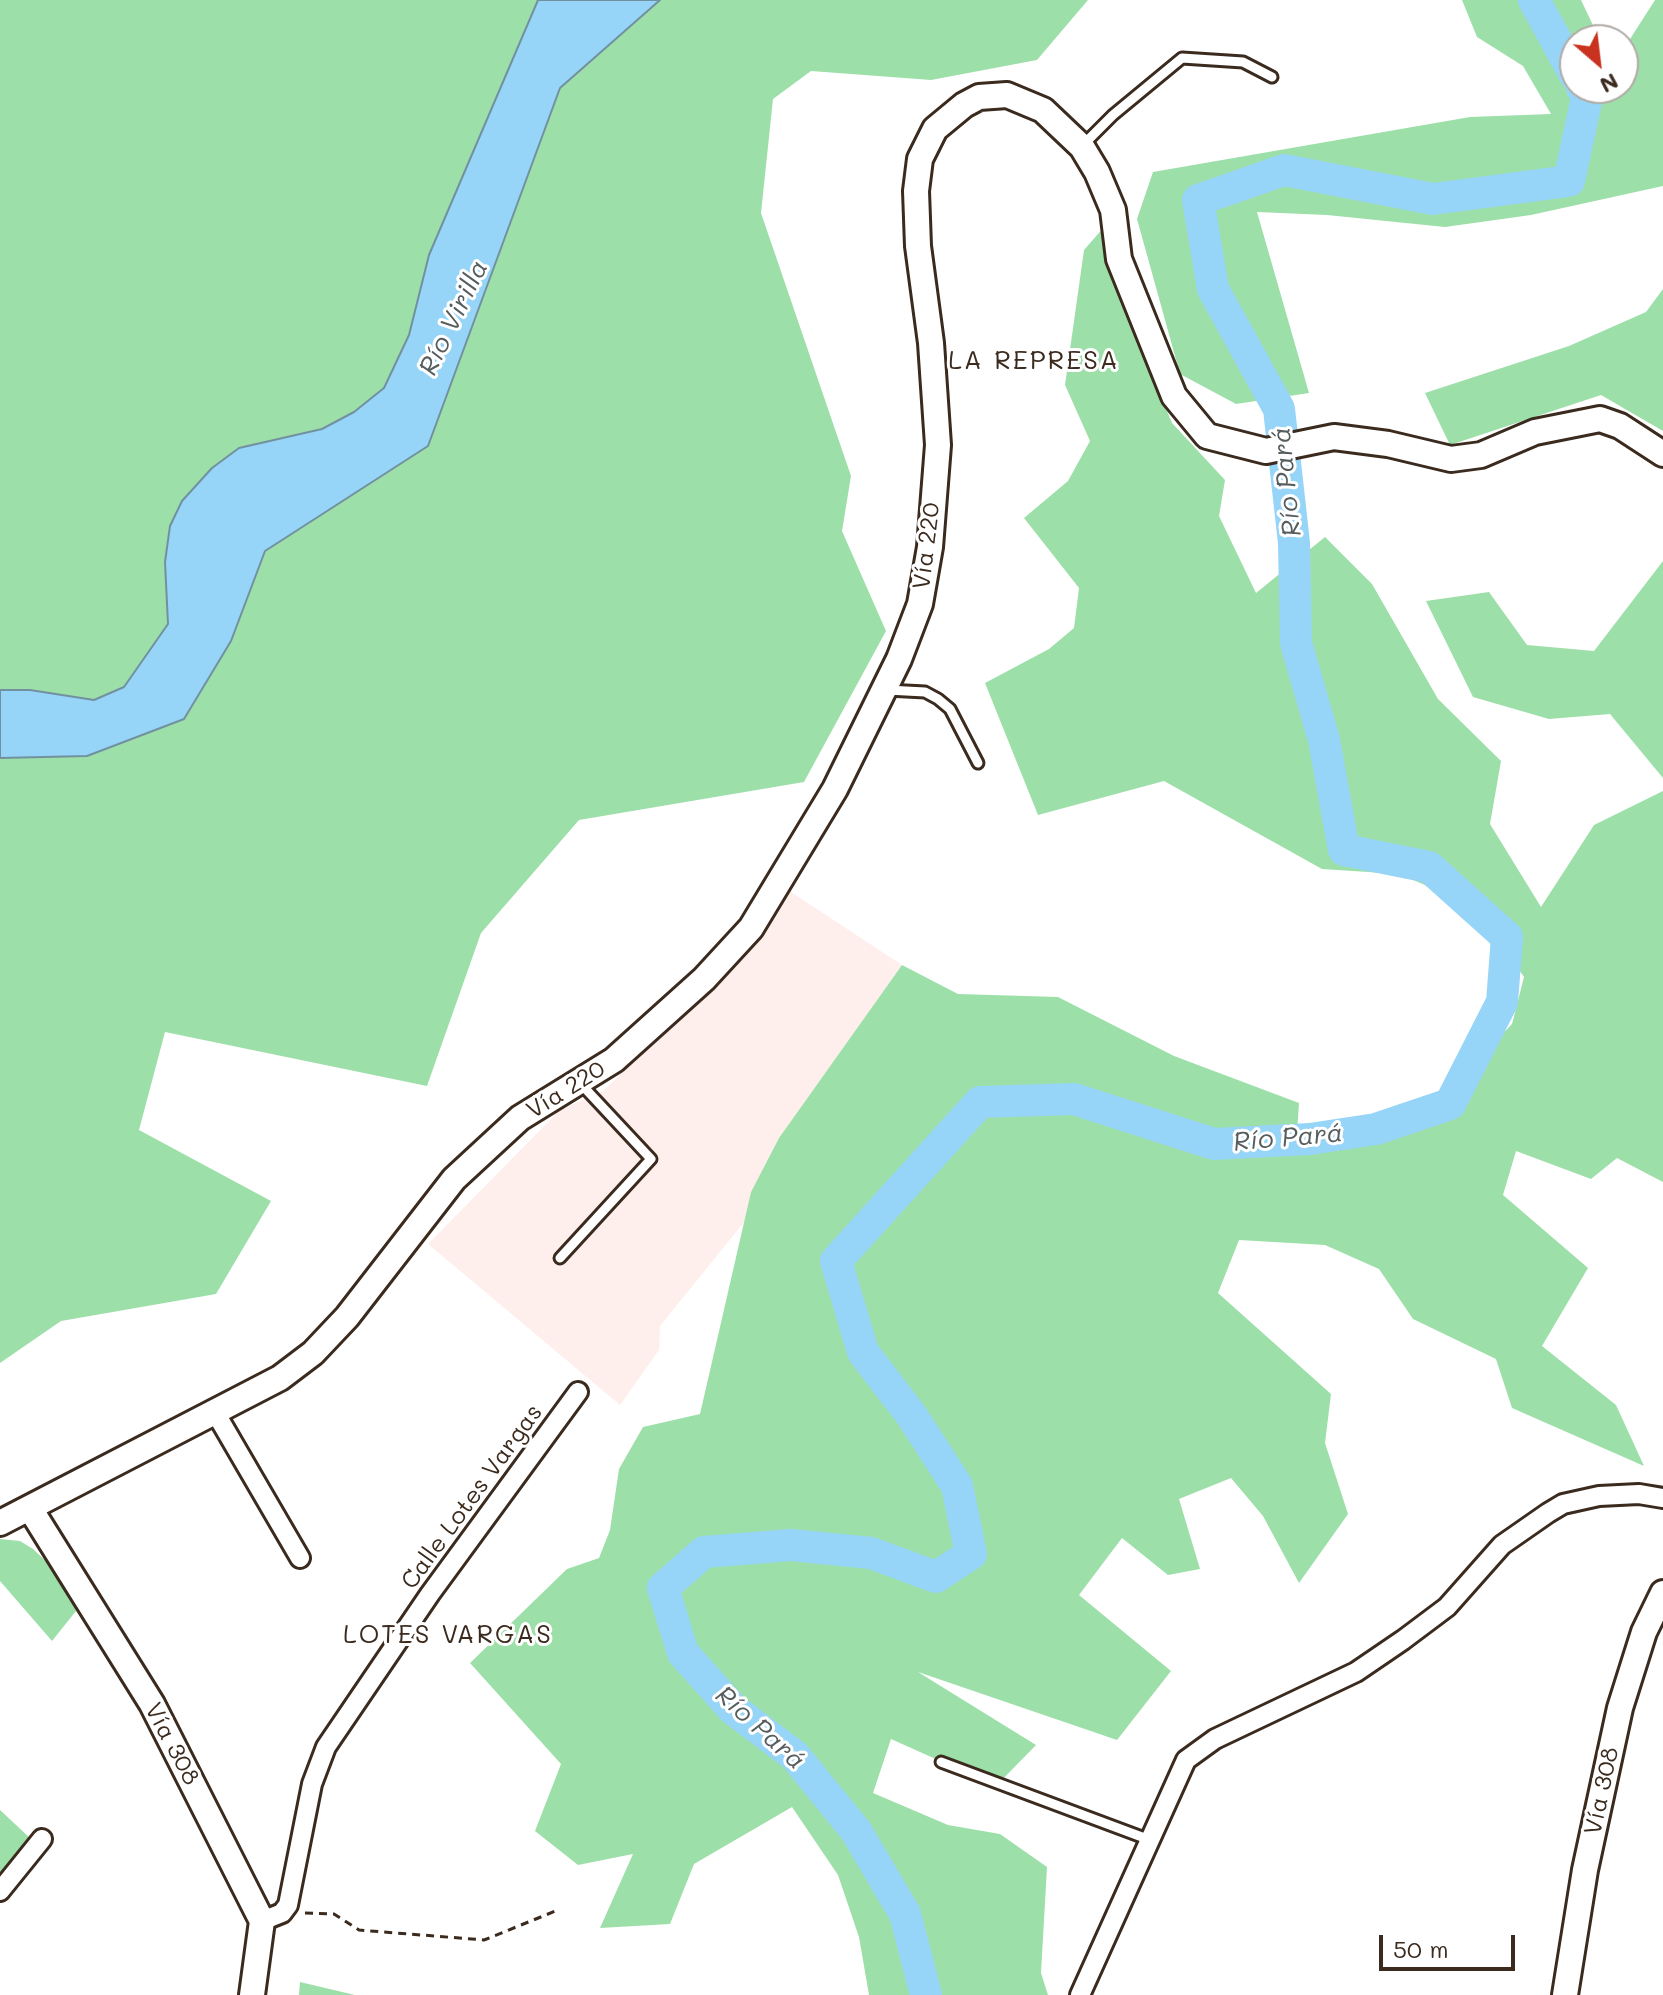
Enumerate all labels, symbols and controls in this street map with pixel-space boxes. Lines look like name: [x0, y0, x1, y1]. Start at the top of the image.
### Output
north arrow: [1559, 24, 1639, 104]
text: N: [1595, 67, 1624, 101]
water label: Río Virilla: [413, 255, 495, 381]
district label: LA REPRESA: [948, 345, 1120, 377]
water label: Río Pará: [1266, 426, 1308, 538]
street label: Vía 220: [907, 501, 947, 591]
street label: Vía 220: [521, 1055, 611, 1125]
water label: Río Pará: [1232, 1118, 1344, 1158]
street label: Calle Lotes Vargas: [395, 1399, 549, 1595]
district label: LOTES VARGAS: [343, 1619, 553, 1651]
water label: Río Pará: [709, 1680, 811, 1776]
street label: Vía 308: [138, 1698, 206, 1790]
street label: Vía 308: [1579, 1744, 1625, 1838]
scale bar: [1383, 1919, 1519, 1969]
text: 50 m: [1393, 1933, 1449, 1964]

